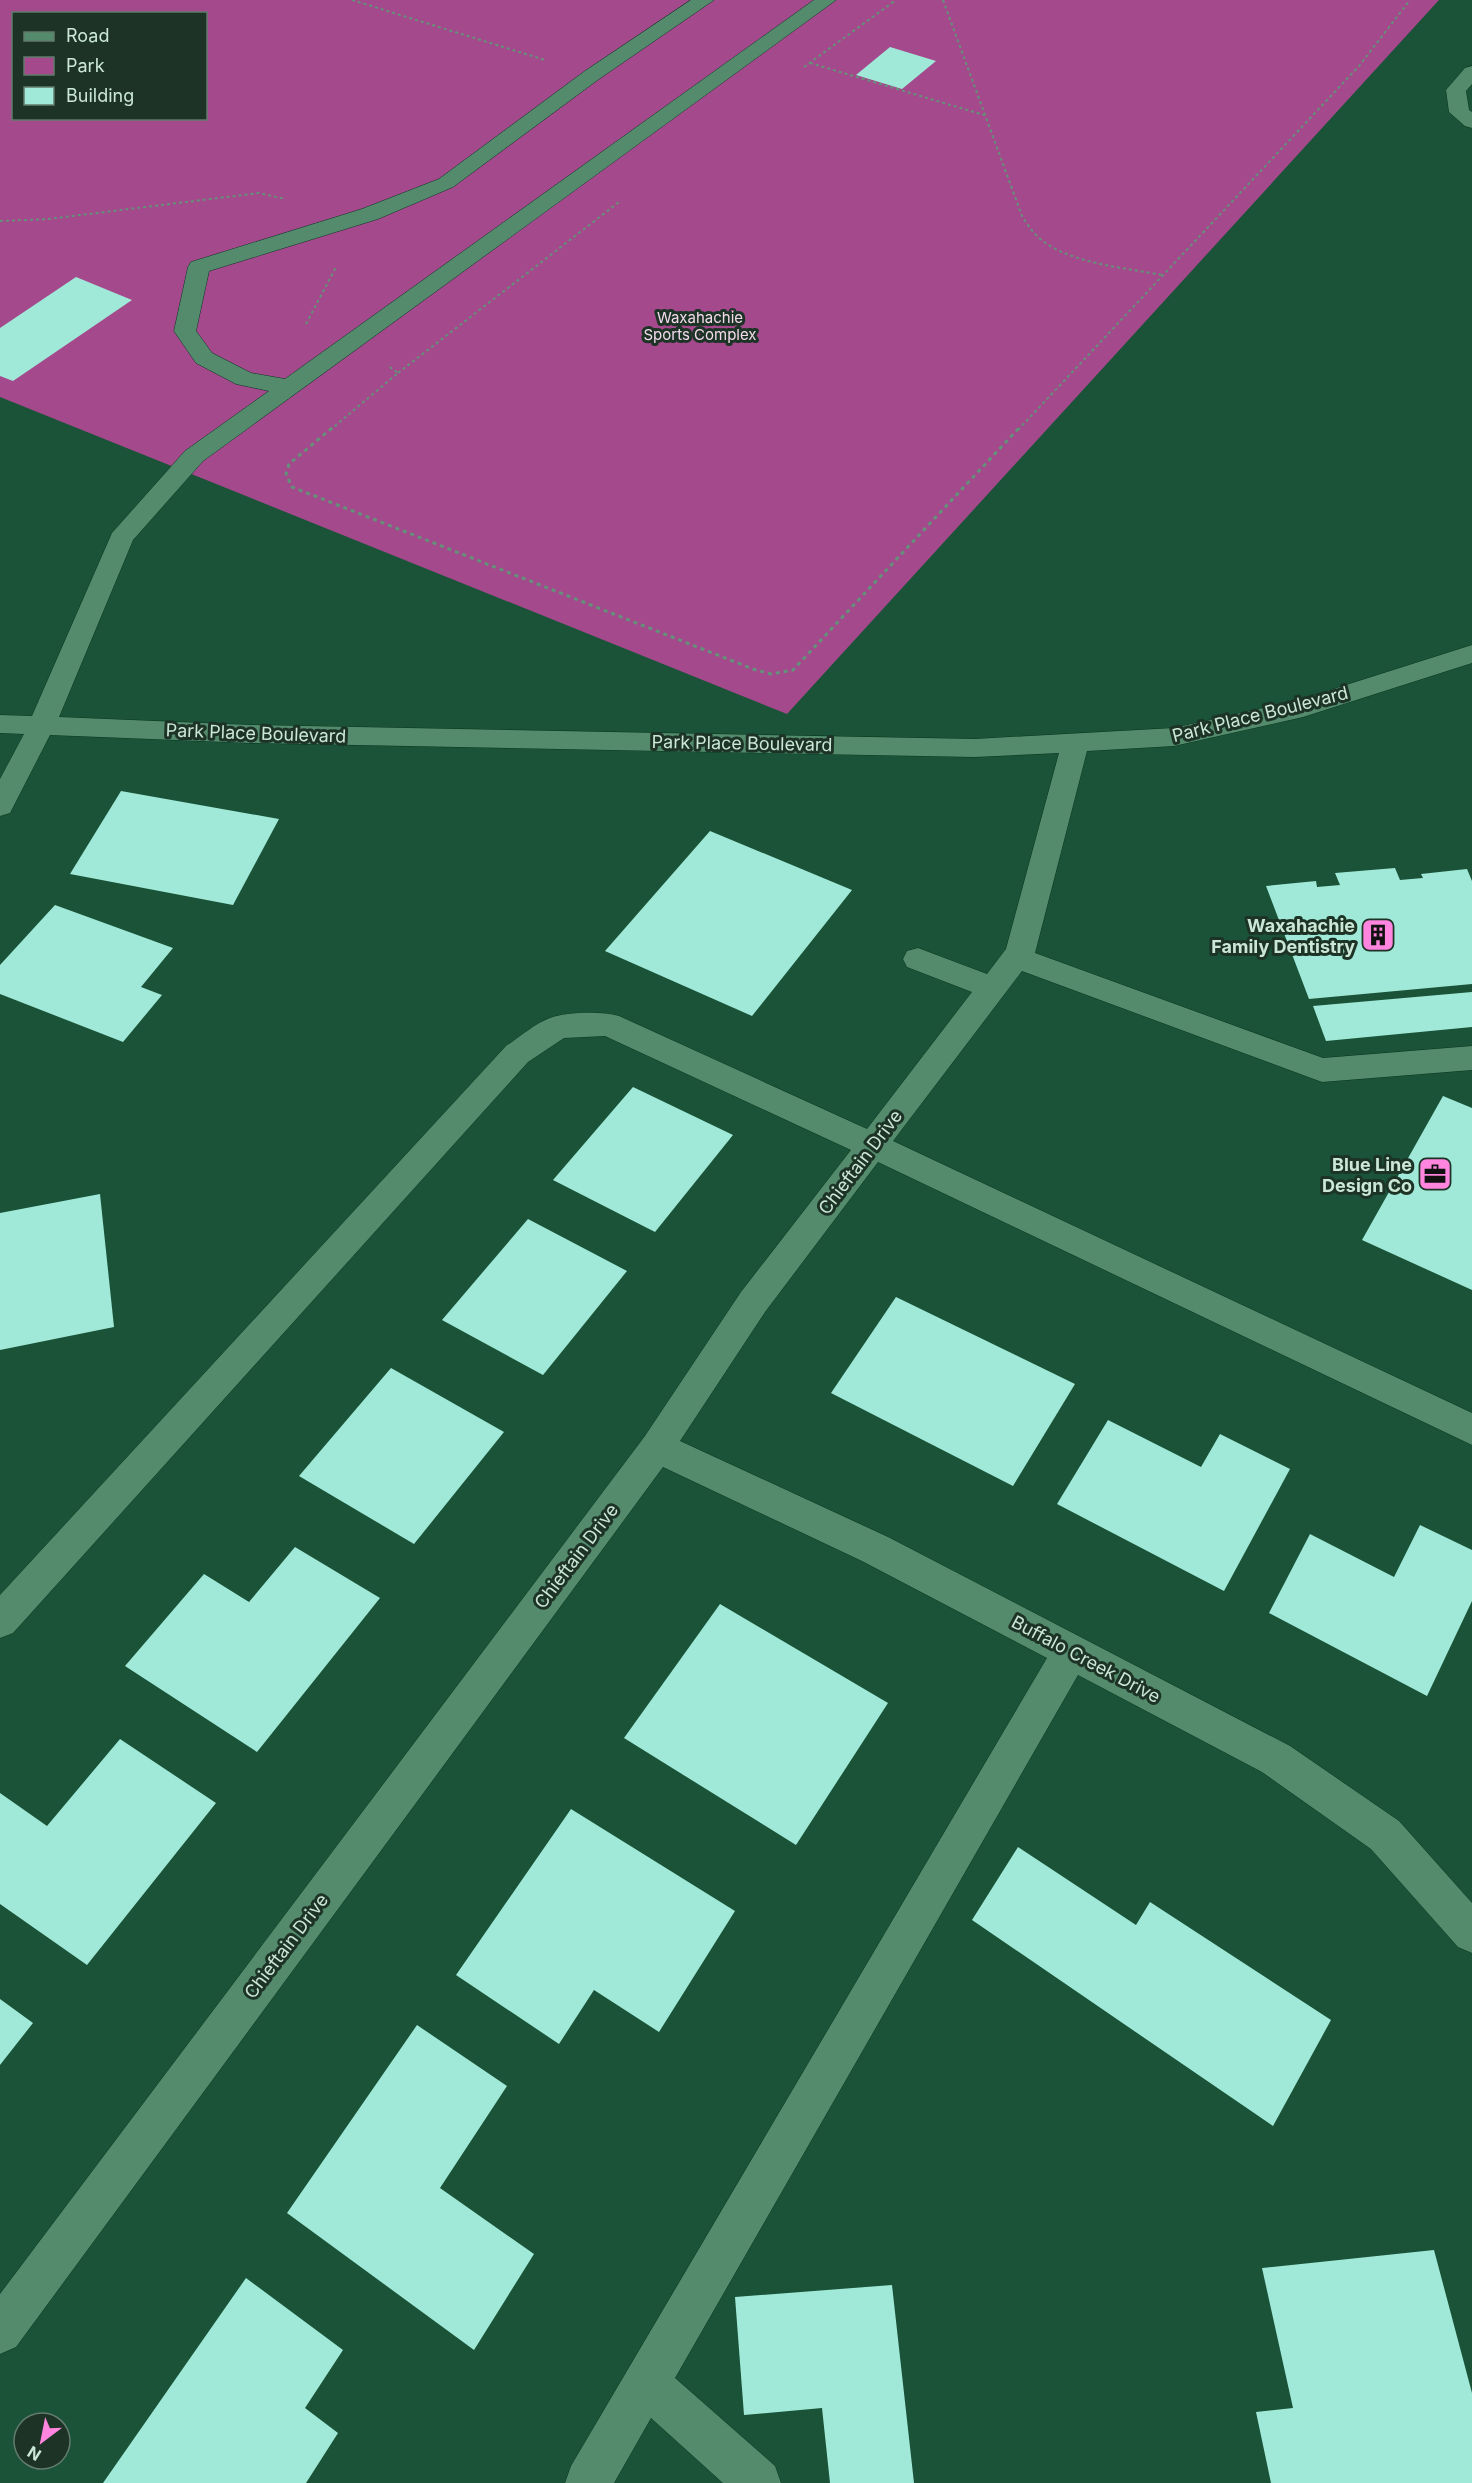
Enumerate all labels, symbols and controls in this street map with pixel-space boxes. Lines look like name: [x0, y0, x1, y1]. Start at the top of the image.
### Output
legend: [12, 12, 207, 120]
text: Road: [66, 25, 109, 46]
text: Park: [66, 55, 105, 76]
text: Building: [66, 85, 134, 106]
park label: Waxahachie Sports Complex: [643, 308, 757, 344]
street label: Park Place Boulevard: [1170, 682, 1350, 746]
street label: Park Place Boulevard: [165, 719, 347, 747]
street label: Park Place Boulevard: [651, 731, 833, 755]
place label: Waxahachie Family Dentistry: [1211, 915, 1355, 957]
building icon: Waxahachie Family Dentistry: [1360, 917, 1396, 953]
street label: Chieftain Drive: [814, 1106, 906, 1218]
place label: Blue Line Design Co: [1322, 1154, 1412, 1196]
office icon: Blue Line Design Co: [1417, 1156, 1453, 1192]
street label: Chieftain Drive: [530, 1500, 622, 1612]
street label: Buffalo Creek Drive: [1008, 1611, 1164, 1707]
street label: Chieftain Drive: [240, 1890, 332, 2002]
north arrow: [12, 2411, 72, 2471]
text: N: [24, 2442, 45, 2465]

